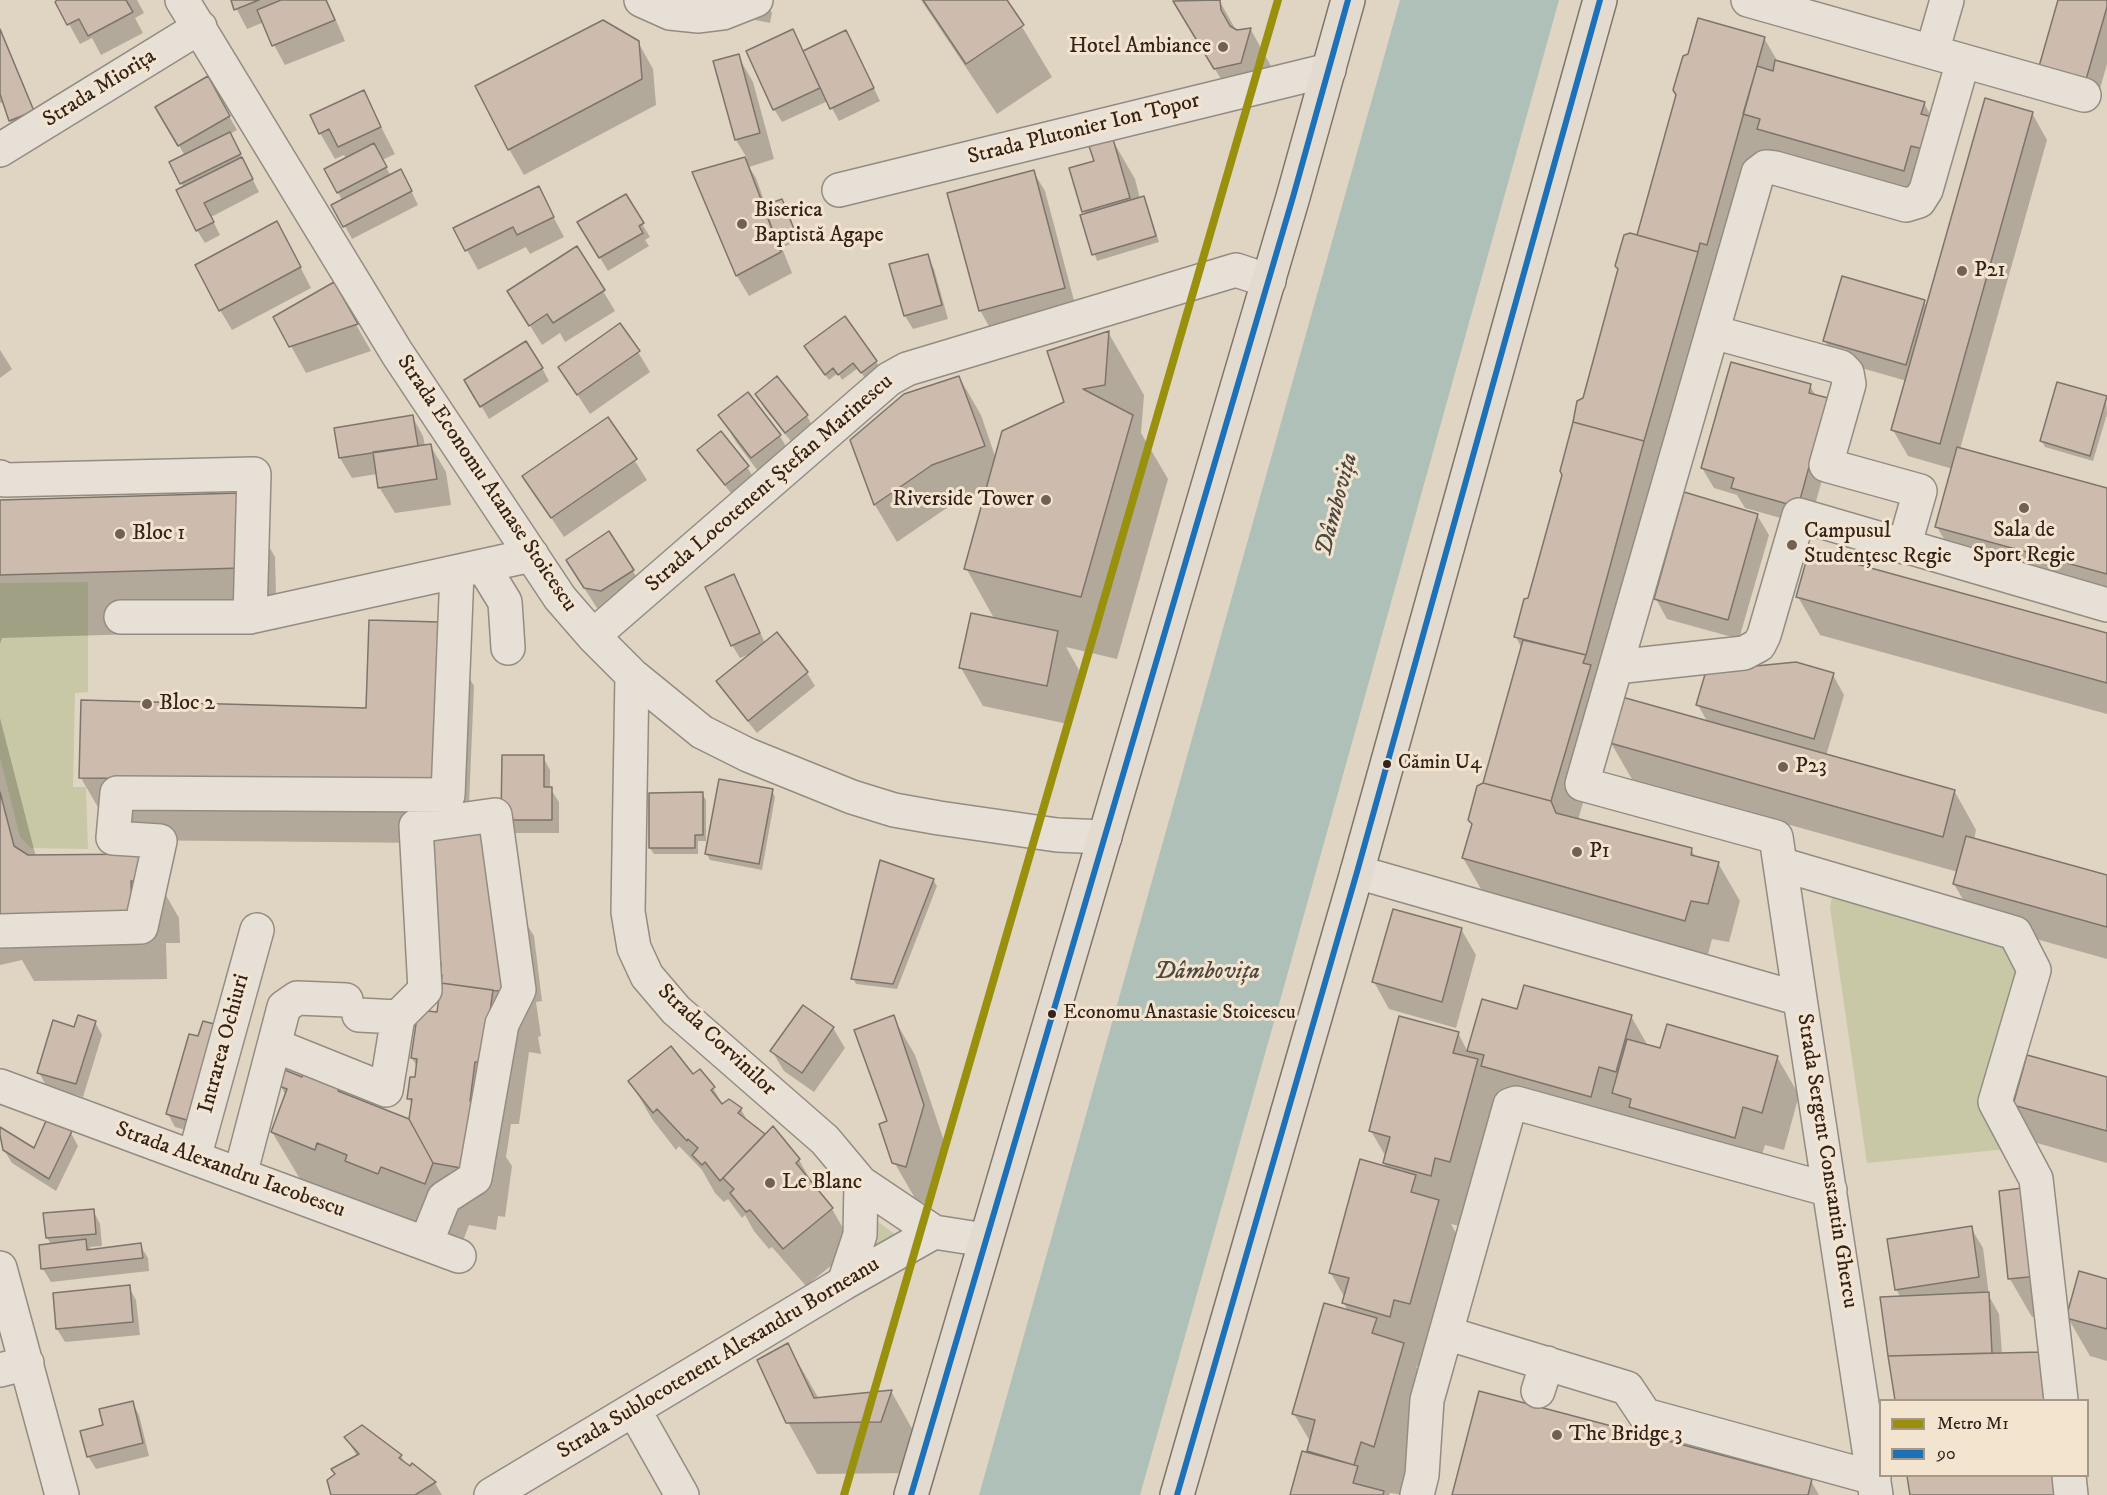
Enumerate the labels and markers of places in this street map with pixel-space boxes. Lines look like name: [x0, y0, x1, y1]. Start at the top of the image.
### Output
place label: Hotel Ambiance: [1069, 34, 1211, 60]
marker: Hotel Ambiance: [1216, 40, 1230, 54]
place label: Biserica Baptistă Agape: [754, 198, 884, 249]
marker: Biserica Baptistă Agape: [735, 217, 749, 231]
place label: P21: [1974, 258, 2006, 284]
marker: P21: [1955, 264, 1969, 278]
place label: Riverside Tower: [893, 487, 1034, 513]
marker: Riverside Tower: [1039, 493, 1053, 507]
marker: Sala de Sport Regie: [2017, 501, 2031, 515]
place label: Sala de Sport Regie: [1973, 518, 2075, 570]
place label: Campusul Studențesc Regie: [1804, 519, 1952, 570]
place label: Bloc 1: [132, 521, 185, 547]
marker: Bloc 1: [113, 527, 127, 541]
marker: Campusul Studențesc Regie: [1785, 538, 1799, 552]
place label: Bloc 2: [159, 691, 215, 717]
marker: Bloc 2: [140, 697, 154, 711]
place label: Cămin U4: [1398, 752, 1482, 776]
place label: P23: [1795, 754, 1827, 780]
marker: Cămin U4: [1381, 758, 1393, 770]
marker: P23: [1776, 760, 1790, 774]
place label: P1: [1589, 839, 1610, 865]
marker: P1: [1570, 845, 1584, 859]
place label: Economu Anastasie Stoicescu: [1063, 1002, 1296, 1026]
marker: Economu Anastasie Stoicescu: [1046, 1008, 1058, 1020]
place label: Le Blanc: [782, 1170, 862, 1196]
marker: Le Blanc: [763, 1176, 777, 1190]
place label: The Bridge 3: [1569, 1422, 1682, 1448]
marker: The Bridge 3: [1550, 1428, 1564, 1442]

